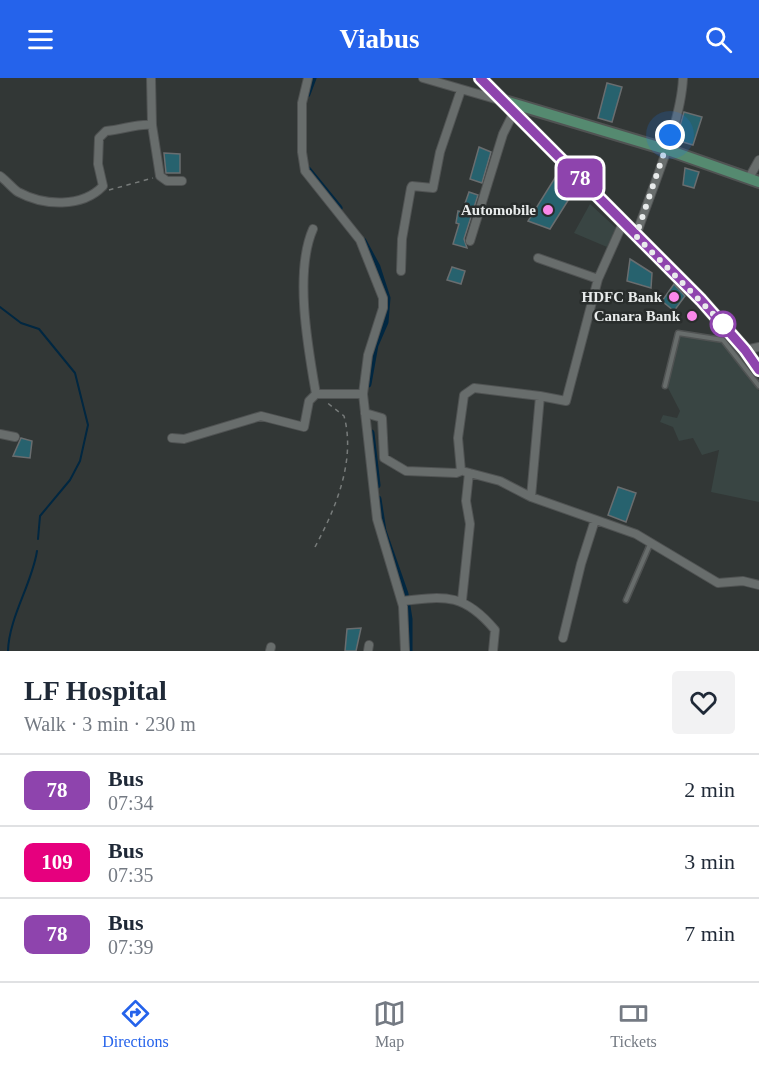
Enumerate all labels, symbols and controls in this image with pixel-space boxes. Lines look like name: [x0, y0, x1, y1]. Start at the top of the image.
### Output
icon: menu: [24, 23, 57, 56]
icon: search: [702, 23, 735, 56]
text: Viabus: [339, 24, 420, 54]
your location: [655, 120, 685, 150]
line badge: 78: [553, 158, 607, 198]
text: 78: [570, 166, 591, 190]
place label: Automobile: [461, 202, 536, 218]
marker: Automobile: [541, 203, 555, 217]
place label: HDFC Bank: [582, 289, 663, 305]
marker: HDFC Bank: [667, 290, 681, 304]
place label: Canara Bank: [594, 308, 681, 324]
marker: Canara Bank: [685, 309, 699, 323]
unlabelled marker: [710, 311, 736, 337]
button: heart: [672, 671, 735, 734]
text: LF Hospital: [24, 675, 167, 706]
text: Walk · 3 min · 230 m: [24, 713, 196, 735]
text: Bus: [108, 766, 143, 791]
text: 2 min: [684, 777, 735, 802]
text: 78: [47, 778, 68, 802]
text: 07:34: [108, 792, 154, 814]
text: Bus: [108, 838, 143, 863]
text: 3 min: [684, 849, 735, 874]
text: 109: [41, 850, 73, 874]
text: 07:35: [108, 864, 154, 886]
text: Bus: [108, 910, 143, 935]
text: 7 min: [684, 921, 735, 946]
text: 78: [47, 922, 68, 946]
text: 07:39: [108, 936, 154, 958]
tab: Directions: [102, 997, 169, 1051]
tab: Map: [373, 997, 406, 1051]
tab: Tickets: [610, 997, 657, 1051]

